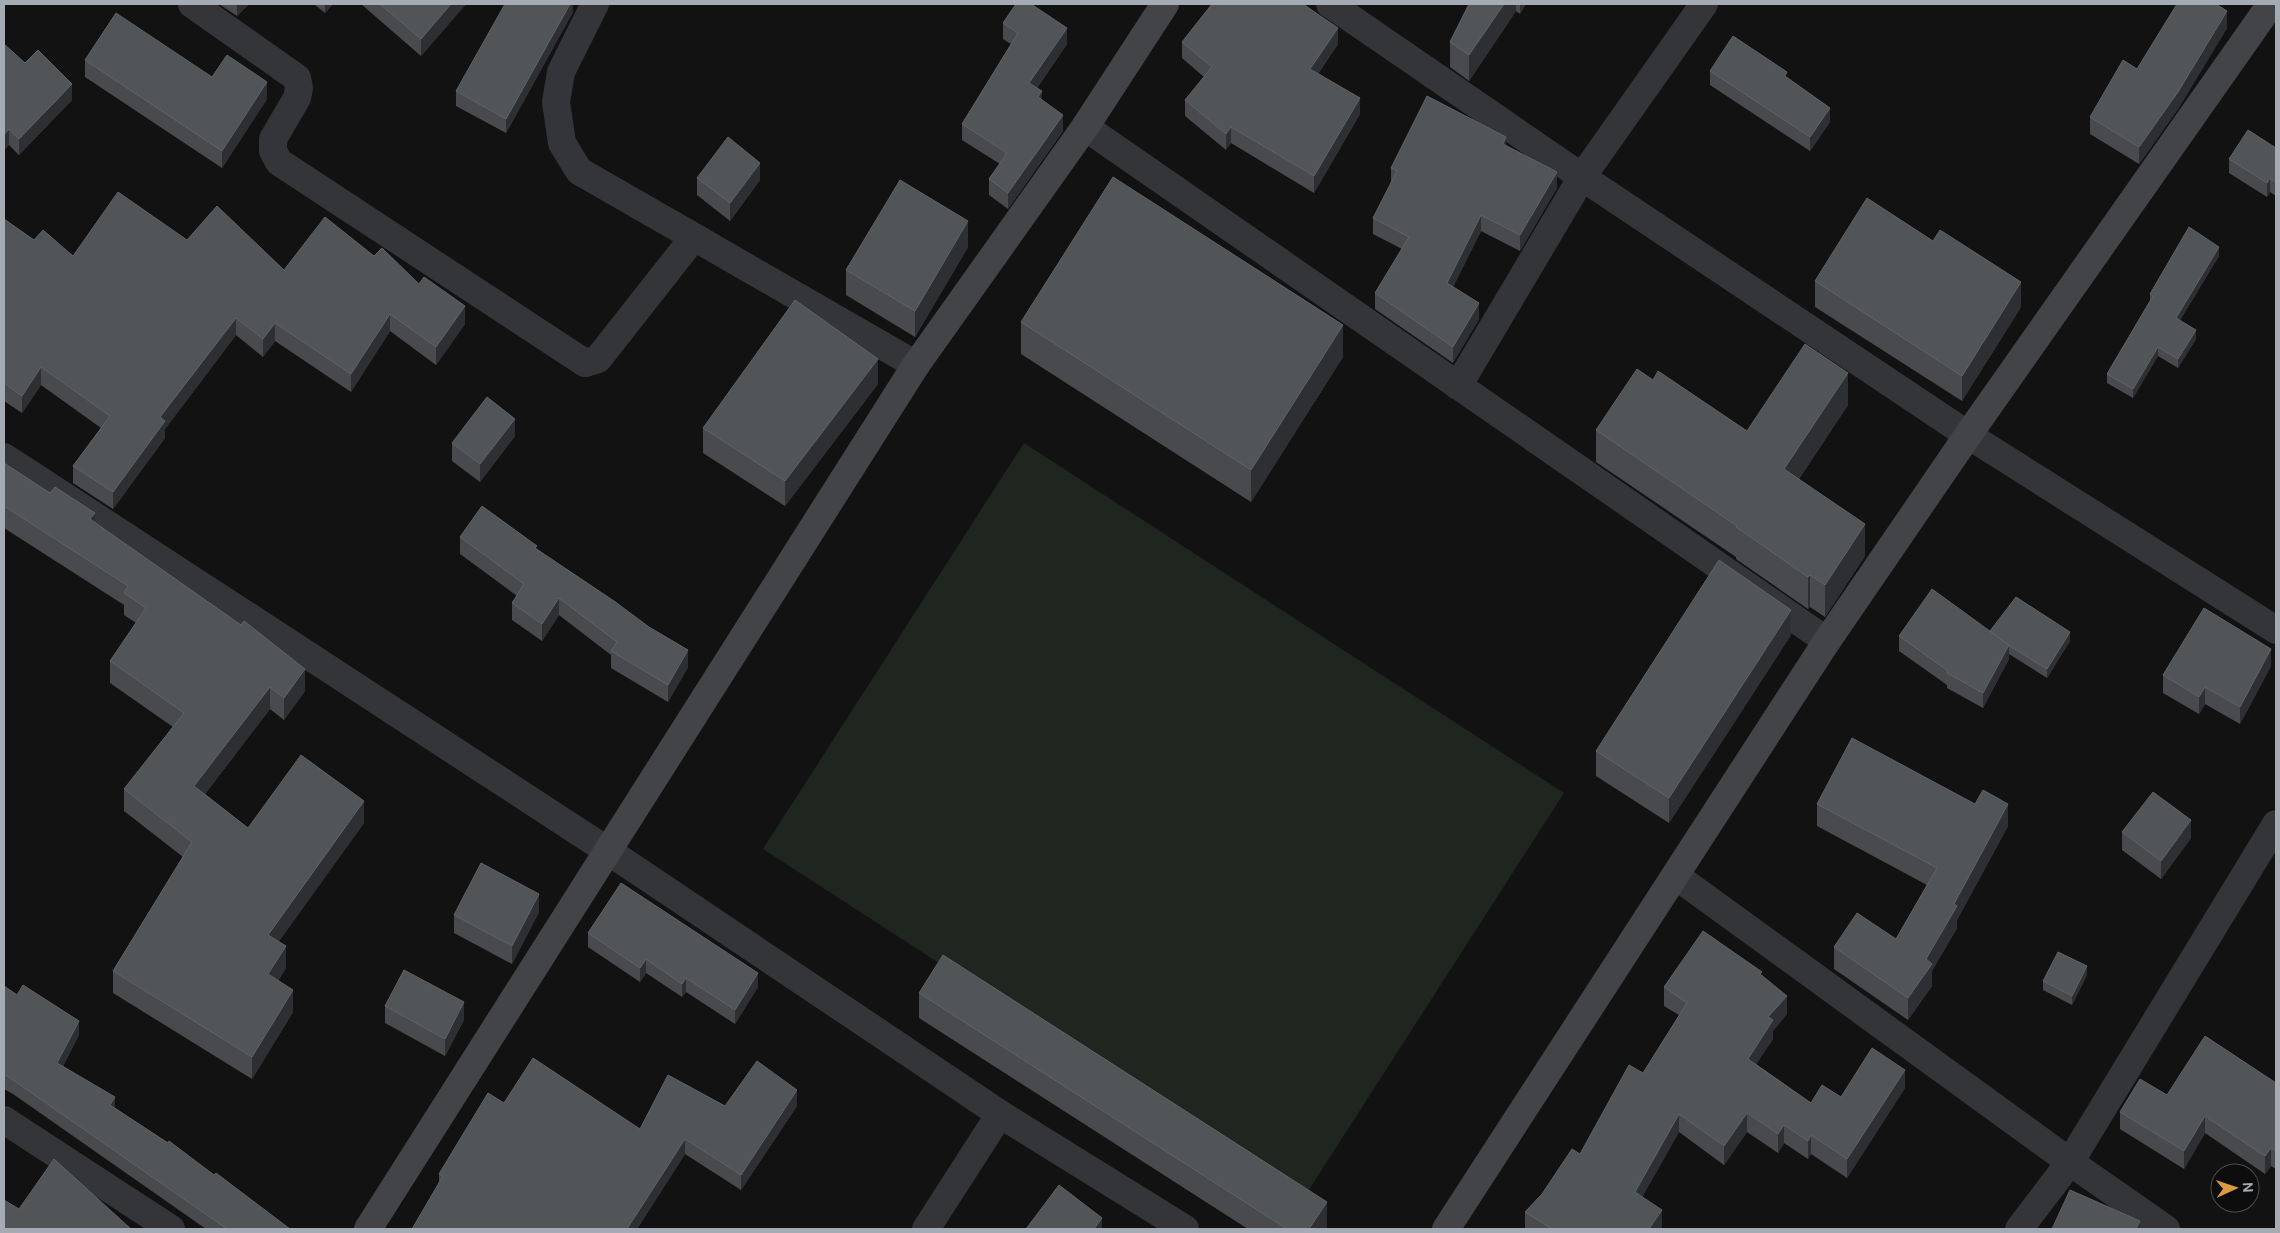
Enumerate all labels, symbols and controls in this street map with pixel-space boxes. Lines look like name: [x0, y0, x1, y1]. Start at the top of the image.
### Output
north arrow: [2210, 1163, 2260, 1213]
text: N: [2239, 1182, 2257, 1193]

